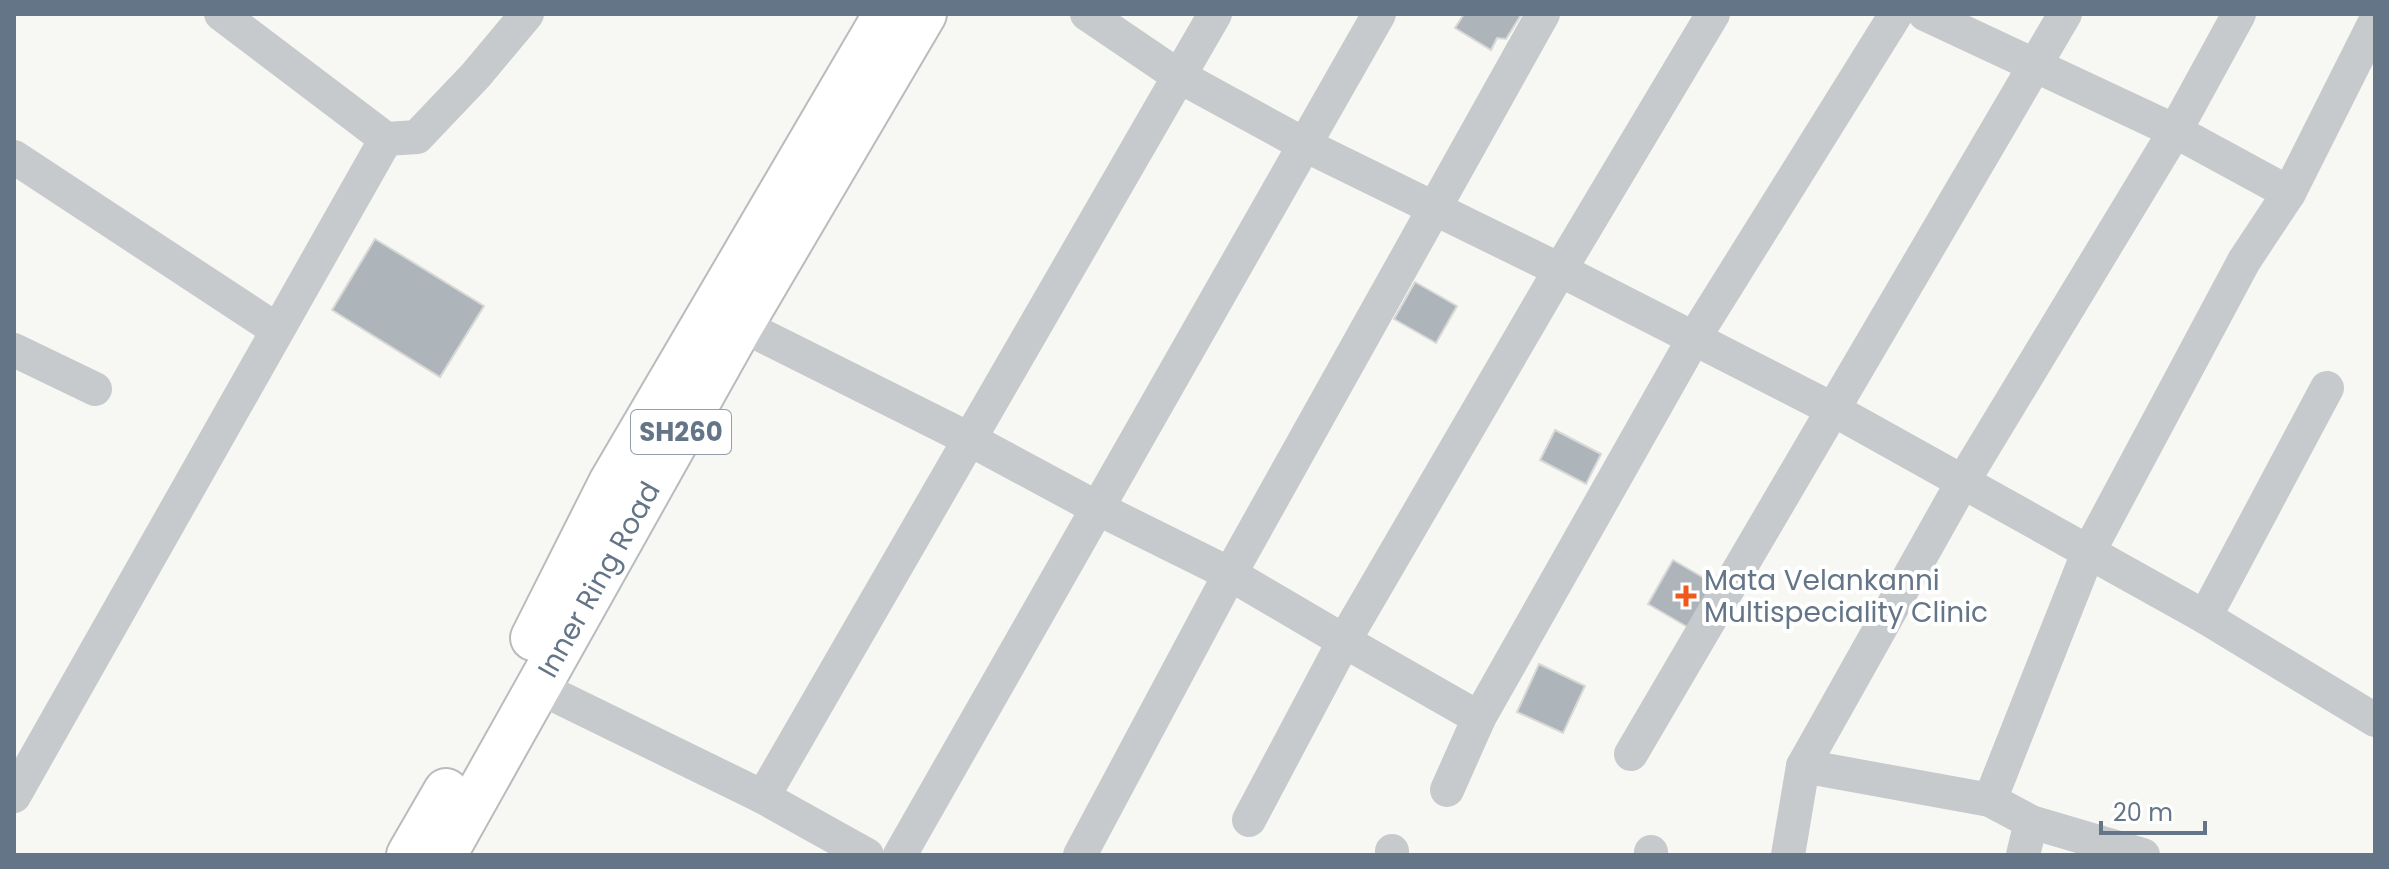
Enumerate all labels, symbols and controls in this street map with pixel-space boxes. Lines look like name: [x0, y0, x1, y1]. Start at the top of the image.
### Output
road number: SH260: [631, 410, 731, 454]
street label: Inner Ring Road: [528, 474, 669, 685]
place label: Mata Velankanni Multispeciality Clinic: [1704, 561, 1988, 632]
marker: Mata Velankanni Multispeciality Clinic: [1675, 585, 1697, 607]
scale bar: [2101, 785, 2205, 835]
text: 20 m: [2113, 796, 2173, 829]

